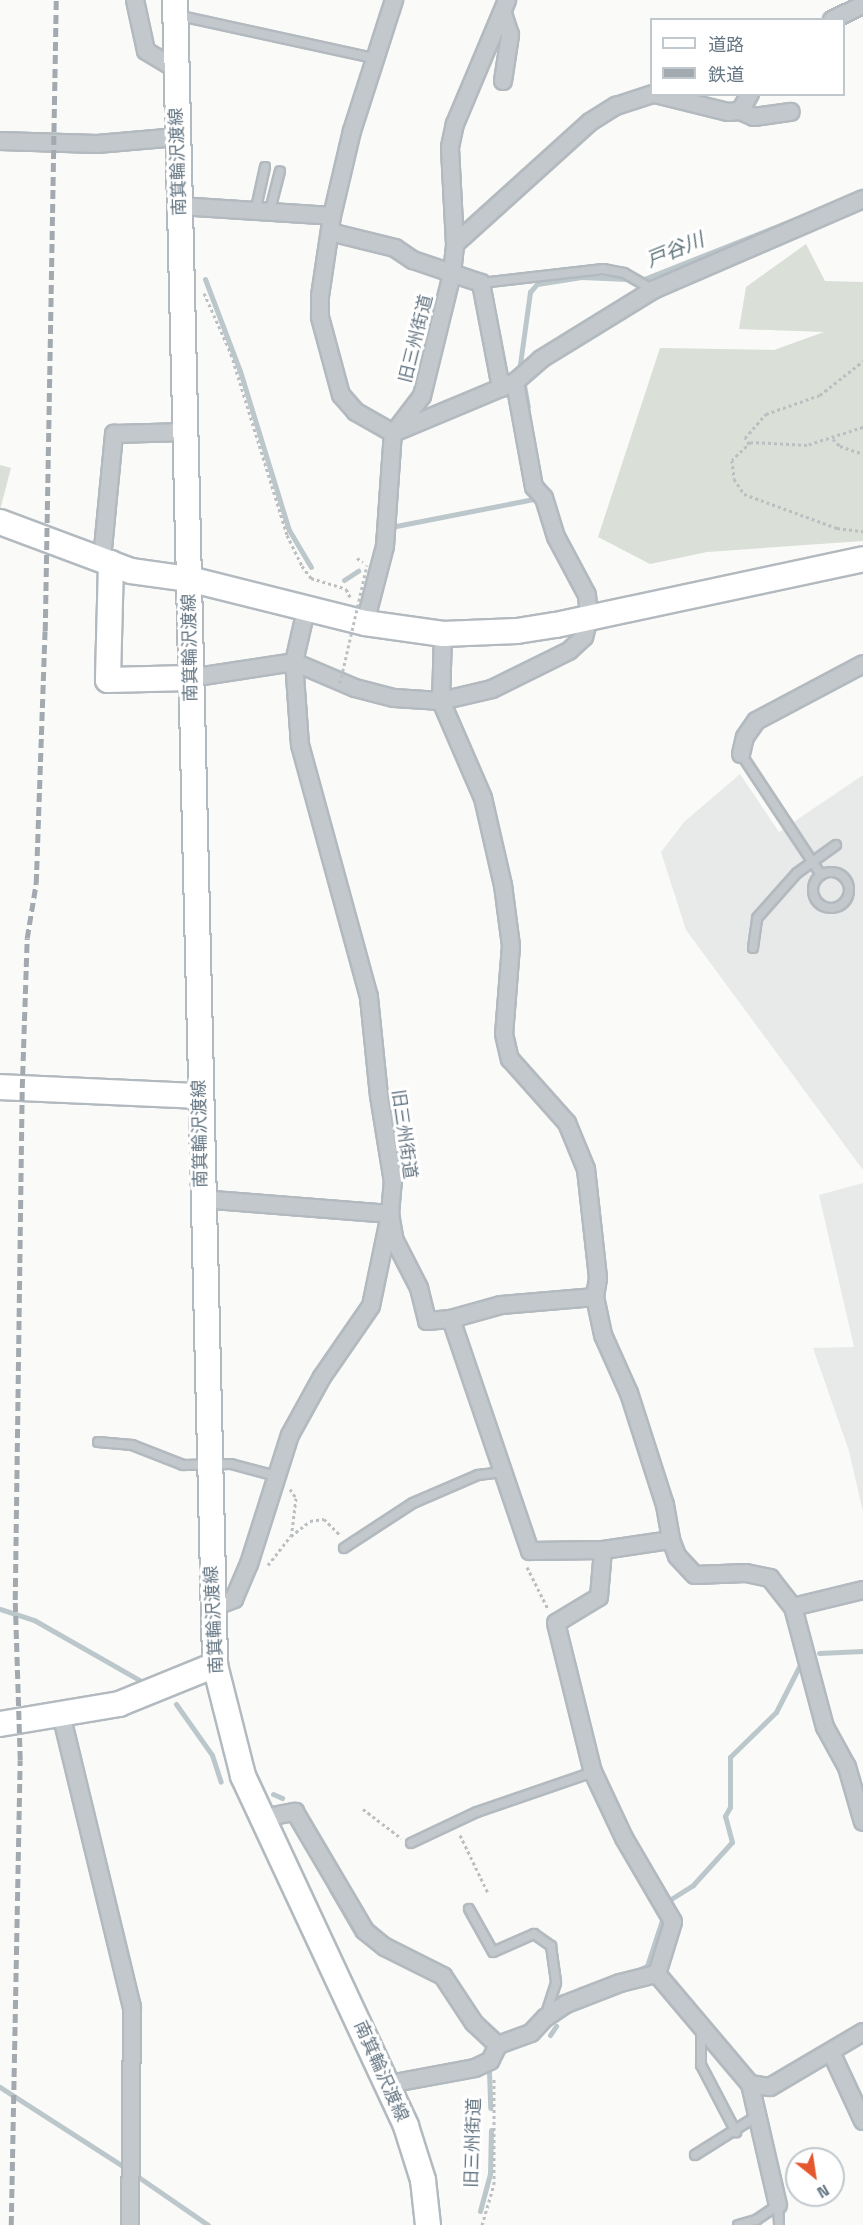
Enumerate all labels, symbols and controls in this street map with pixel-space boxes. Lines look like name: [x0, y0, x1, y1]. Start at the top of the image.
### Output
legend: [650, 18, 845, 96]
text: 道路: [708, 33, 744, 56]
text: 鉄道: [708, 63, 744, 86]
street label: 南箕輪沢渡線: [165, 108, 191, 216]
water label: 戸谷川: [643, 228, 707, 272]
street label: 旧三州街道: [395, 293, 437, 385]
street label: 南箕輪沢渡線: [178, 594, 202, 702]
street label: 南箕輪沢渡線: [188, 1080, 212, 1188]
street label: 旧三州街道: [387, 1088, 421, 1180]
street label: 南箕輪沢渡線: [200, 1566, 228, 1674]
street label: 南箕輪沢渡線: [349, 2017, 413, 2125]
street label: 旧三州街道: [461, 2098, 485, 2188]
north arrow: [785, 2147, 845, 2207]
text: N: [813, 2180, 833, 2203]

